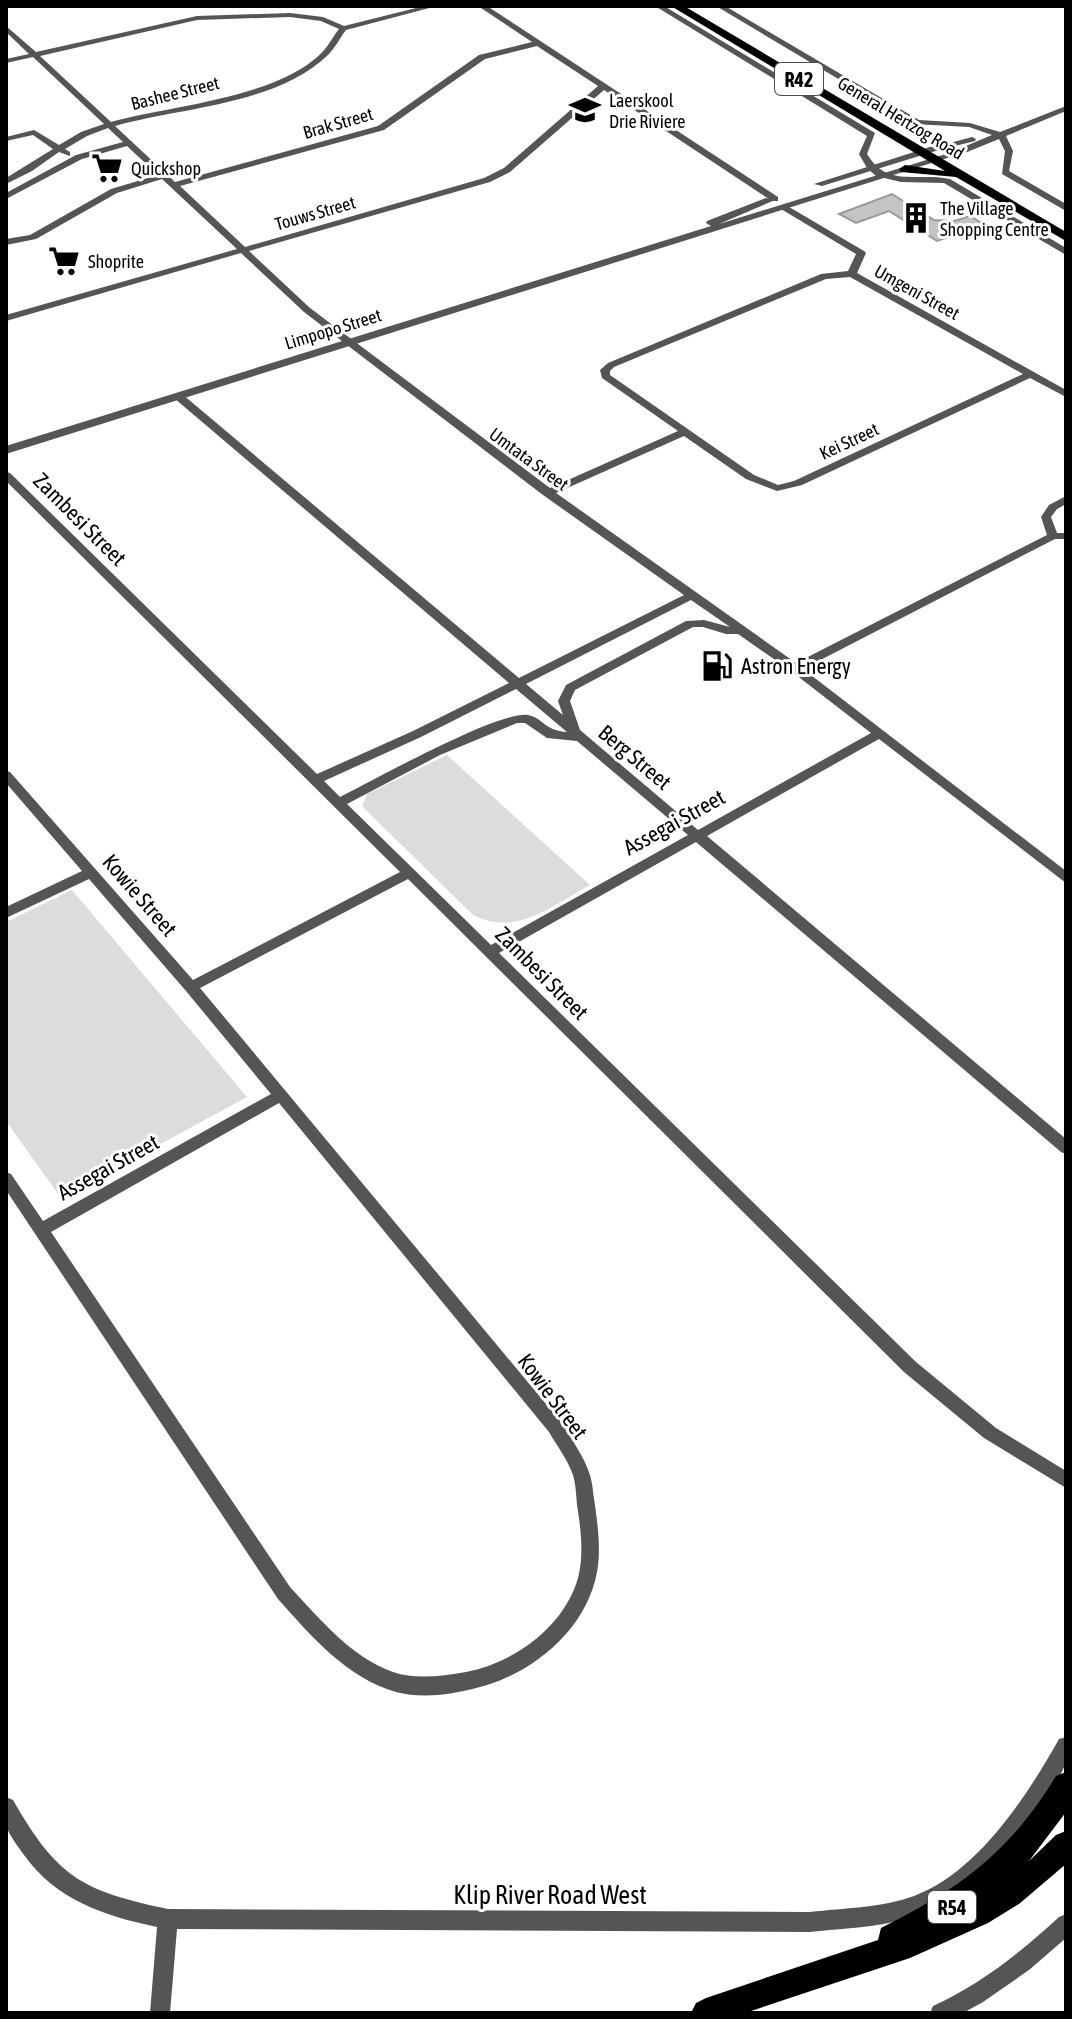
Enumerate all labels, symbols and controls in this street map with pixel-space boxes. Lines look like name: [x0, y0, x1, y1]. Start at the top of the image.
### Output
road number: R42: [775, 63, 823, 95]
street label: Bashee Street: [129, 72, 221, 114]
street label: General Hertzog Road: [834, 72, 968, 164]
place label: Laerskool Drie Riviere: [609, 90, 686, 132]
school or university icon: Laerskool Drie Riviere: [568, 93, 602, 127]
street label: Brak Street: [301, 103, 375, 143]
supermarket icon: Quickshop: [90, 151, 124, 185]
place label: Quickshop: [131, 158, 201, 179]
street label: Touws Street: [272, 191, 358, 235]
place label: The Village Shopping Centre: [940, 198, 1049, 240]
building icon: The Village Shopping Centre: [899, 201, 933, 235]
supermarket icon: Shoprite: [47, 244, 81, 278]
place label: Shoprite: [88, 251, 144, 272]
street label: Umgeni Street: [871, 260, 963, 324]
street label: Limpopo Street: [282, 304, 384, 354]
street label: Kei Street: [816, 418, 882, 464]
street label: Umtata Street: [485, 423, 573, 495]
street label: Zambesi Street: [28, 467, 132, 571]
fuel station icon: Astron Energy: [700, 649, 734, 683]
place label: Astron Energy: [741, 653, 851, 679]
street label: Berg Street: [593, 719, 677, 795]
street label: Assegai Street: [619, 784, 729, 860]
street label: Kowie Street: [97, 849, 183, 941]
street label: Zambesi Street: [490, 921, 594, 1025]
street label: Assegai Street: [53, 1129, 163, 1205]
street label: Kowie Street: [513, 1348, 593, 1444]
street label: Klip River Road West: [453, 1880, 647, 1910]
road number: R54: [928, 1891, 976, 1923]

